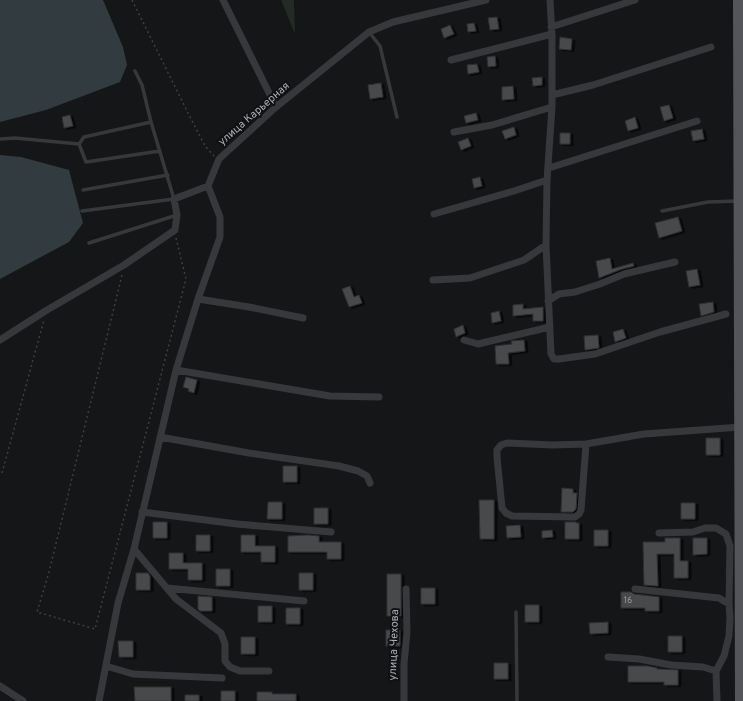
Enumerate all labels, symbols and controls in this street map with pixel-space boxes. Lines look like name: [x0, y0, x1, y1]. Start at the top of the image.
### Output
street label: улица Карьерная: [215, 79, 293, 149]
house number: 16: [624, 595, 632, 606]
street label: улица Чехова: [386, 609, 402, 681]

